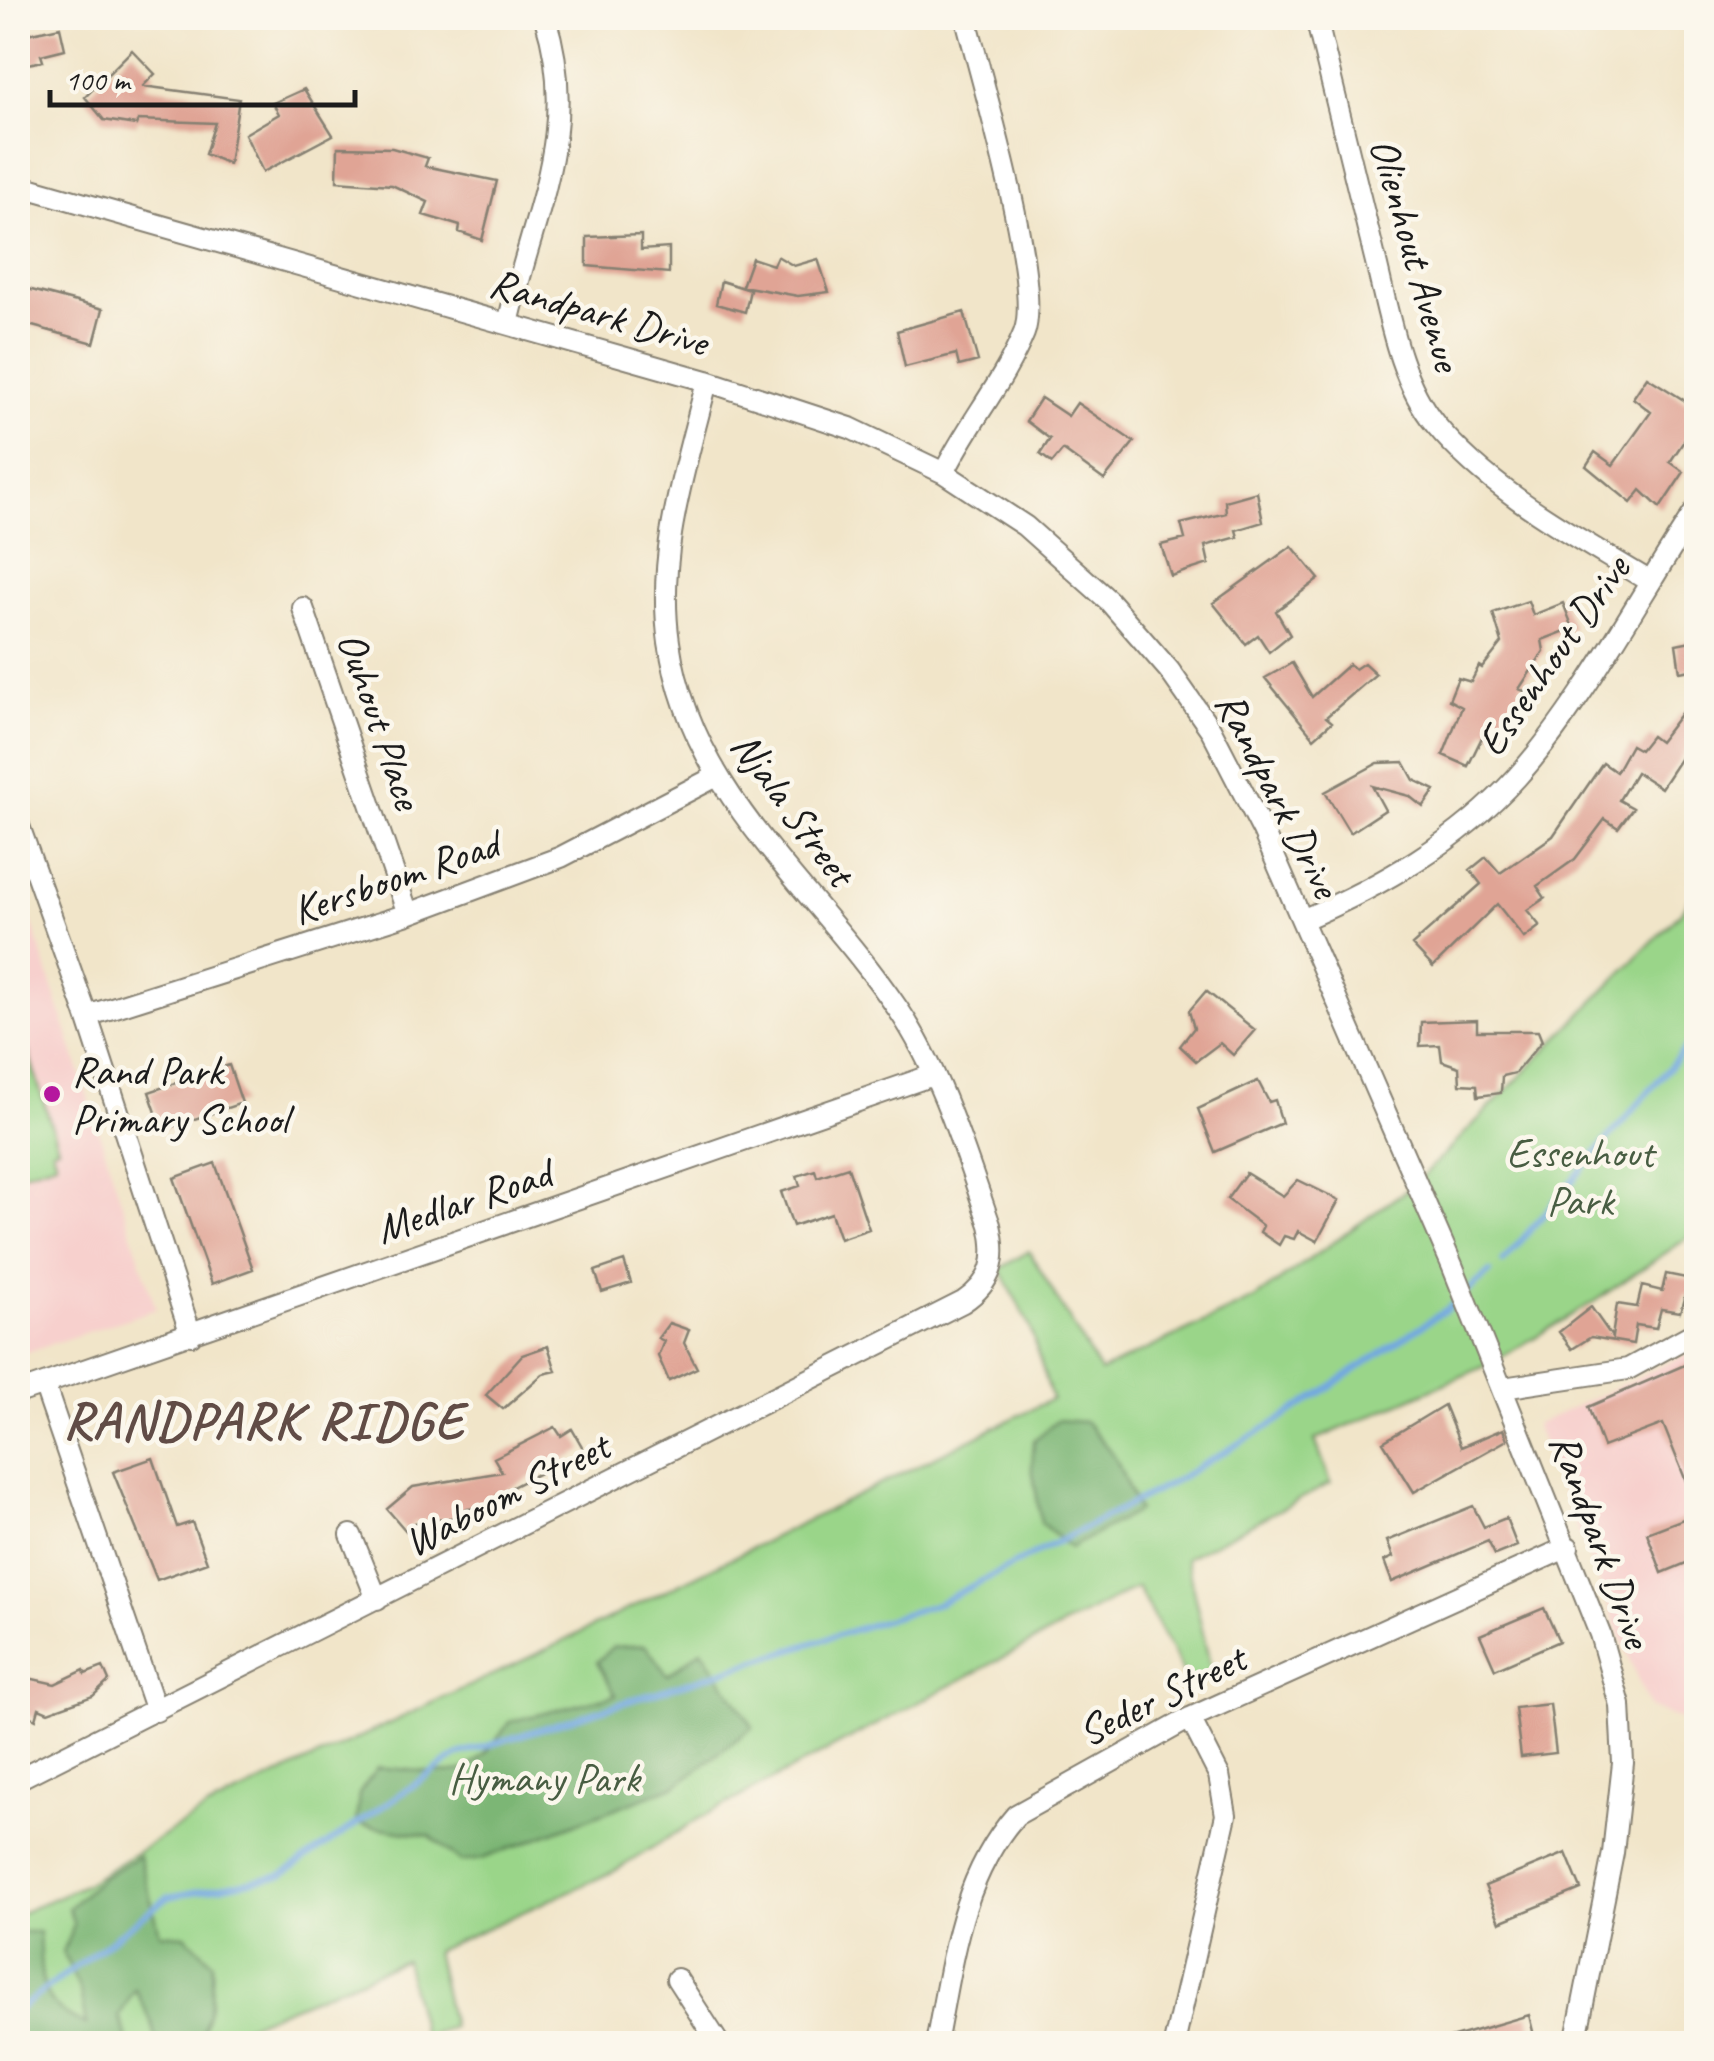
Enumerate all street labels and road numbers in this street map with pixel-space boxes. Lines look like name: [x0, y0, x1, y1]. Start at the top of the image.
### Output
street label: Olienhout Avenue: [1357, 132, 1475, 380]
street label: Randpark Drive: [484, 256, 717, 370]
street label: Essenhout Drive: [1465, 543, 1643, 766]
street label: Ouhout Place: [325, 625, 435, 818]
street label: Randpark Drive: [1203, 683, 1354, 910]
street label: Njala Street: [719, 721, 869, 900]
street label: Kersboom Road: [286, 815, 512, 937]
street label: Medlar Road: [369, 1145, 564, 1256]
street label: Waboom Street: [395, 1418, 622, 1569]
street label: Randpark Drive: [1537, 1426, 1665, 1658]
street label: Seder Street: [1069, 1630, 1258, 1758]

